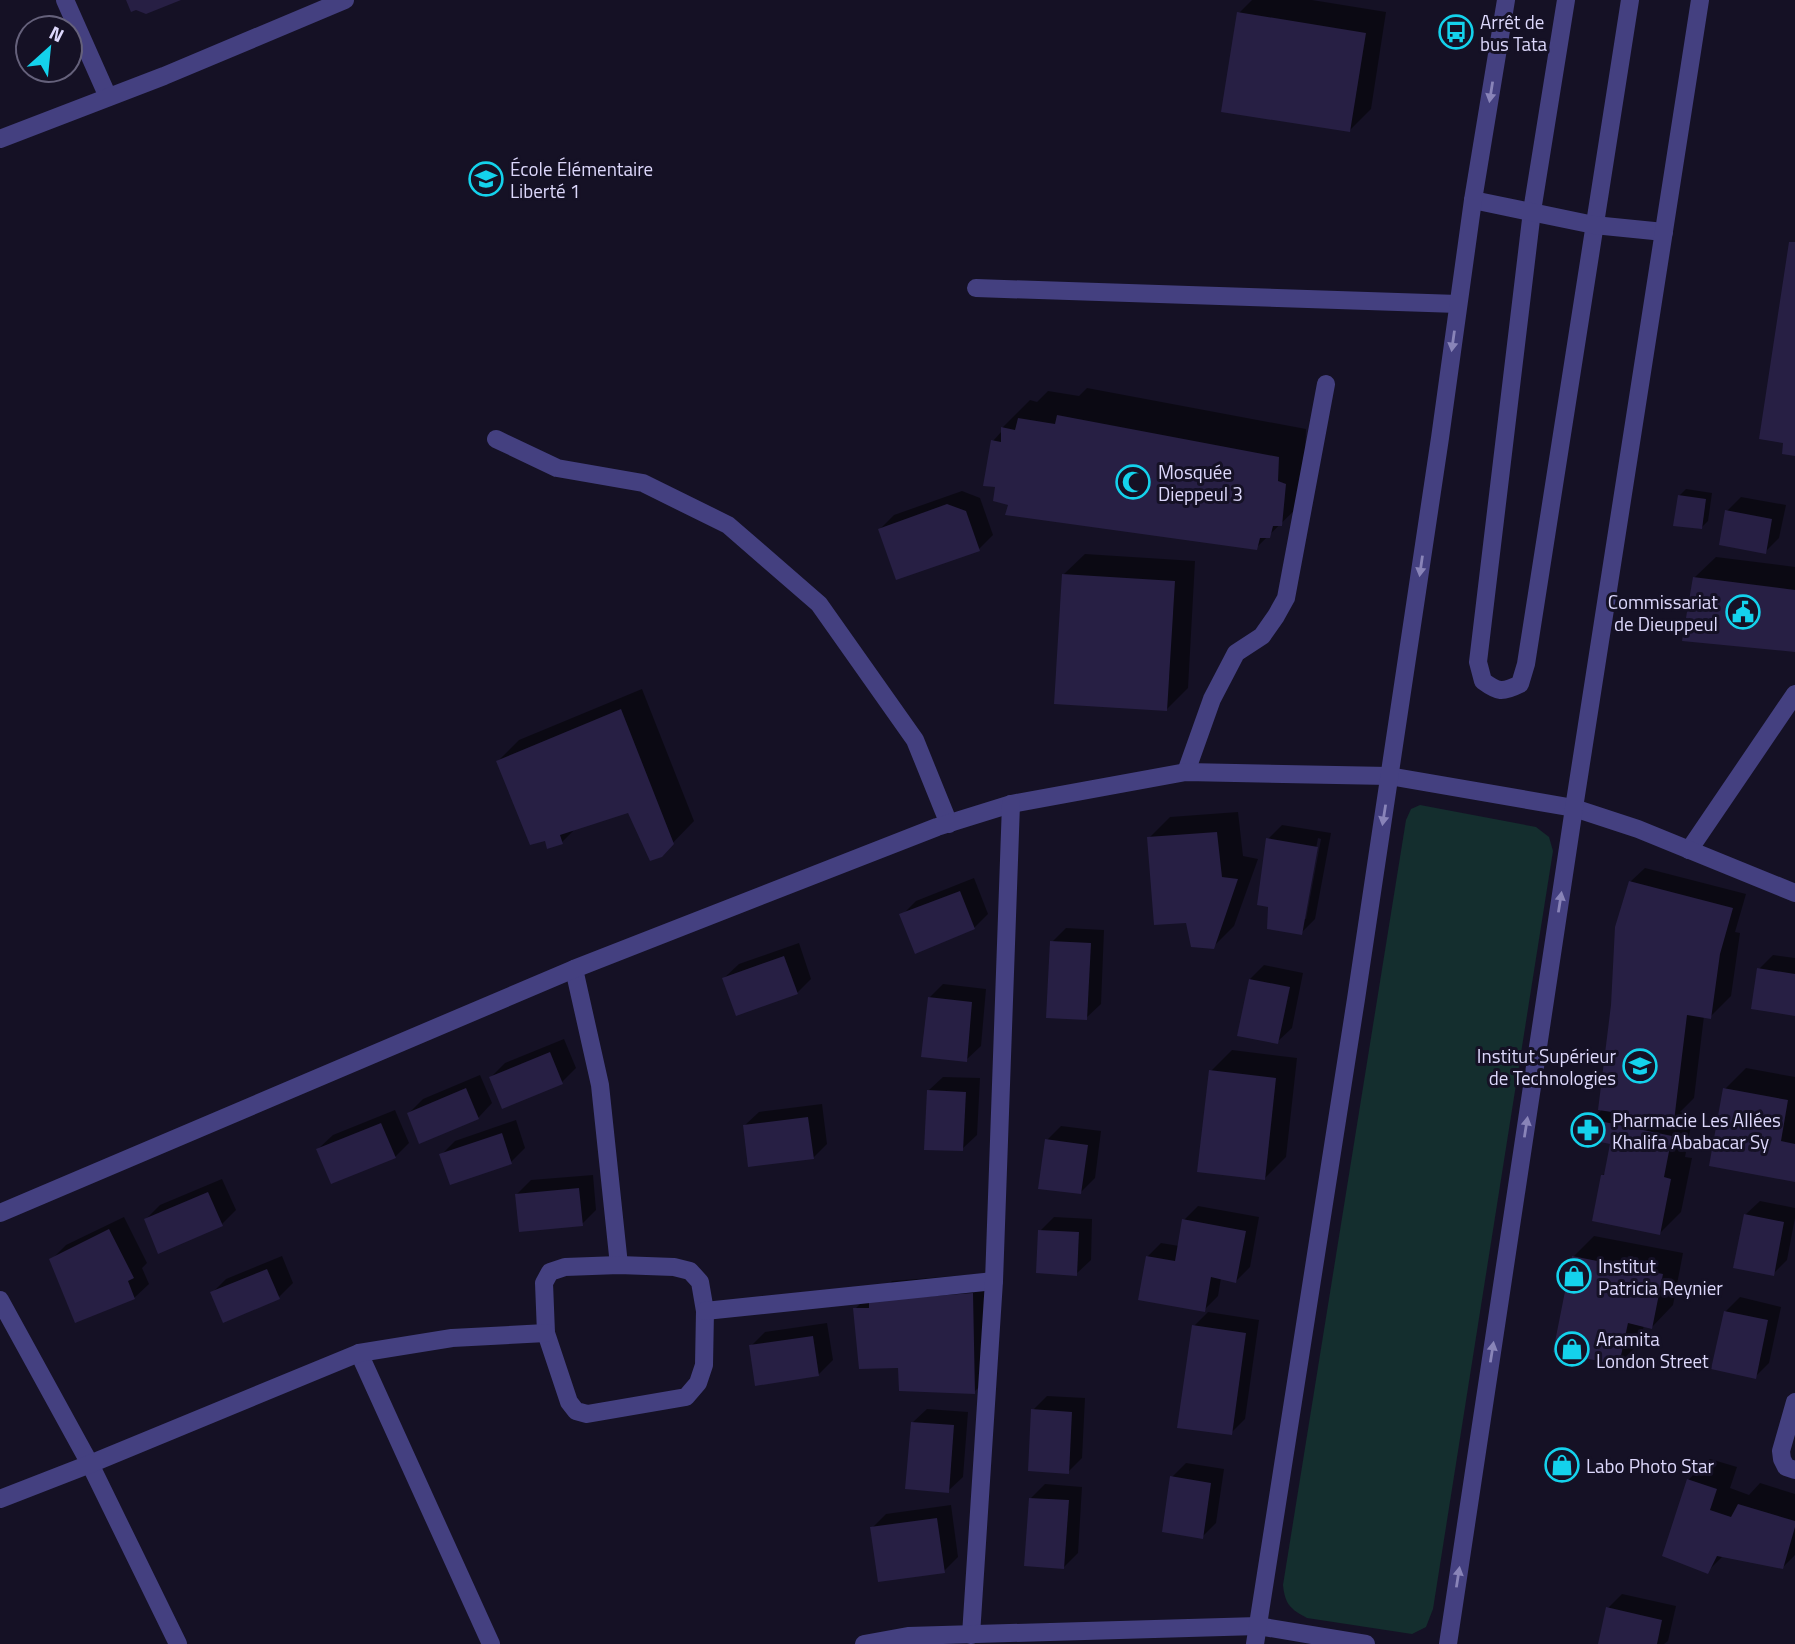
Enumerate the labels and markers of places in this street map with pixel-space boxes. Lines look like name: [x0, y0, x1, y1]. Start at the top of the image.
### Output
place label: Arrêt de bus Tata: [1480, 7, 1548, 58]
bus stop icon: Arrêt de bus Tata: [1437, 13, 1475, 51]
place label: École Élémentaire Liberté 1: [510, 154, 653, 205]
school or university icon: École Élémentaire Liberté 1: [467, 160, 505, 198]
place label: Mosquée Dieppeul 3: [1158, 457, 1243, 508]
mosque icon: Mosquée Dieppeul 3: [1114, 463, 1152, 501]
place label: Commissariat de Dieuppeul: [1608, 587, 1718, 638]
public building icon: Commissariat de Dieuppeul: [1724, 593, 1762, 631]
place label: Institut Supérieur de Technologies: [1477, 1041, 1616, 1092]
school or university icon: Institut Supérieur de Technologies: [1621, 1047, 1659, 1085]
place label: Pharmacie Les Allées Khalifa Ababacar Sy: [1612, 1105, 1781, 1156]
pharmacy icon: Pharmacie Les Allées Khalifa Ababacar Sy: [1569, 1111, 1607, 1149]
place label: Institut Patricia Reynier: [1598, 1251, 1723, 1302]
shop icon: Institut Patricia Reynier: [1555, 1257, 1593, 1295]
place label: Aramita London Street: [1596, 1324, 1709, 1375]
shop icon: Aramita London Street: [1553, 1330, 1591, 1368]
shop icon: Labo Photo Star: [1543, 1446, 1581, 1484]
place label: Labo Photo Star: [1586, 1451, 1714, 1480]

